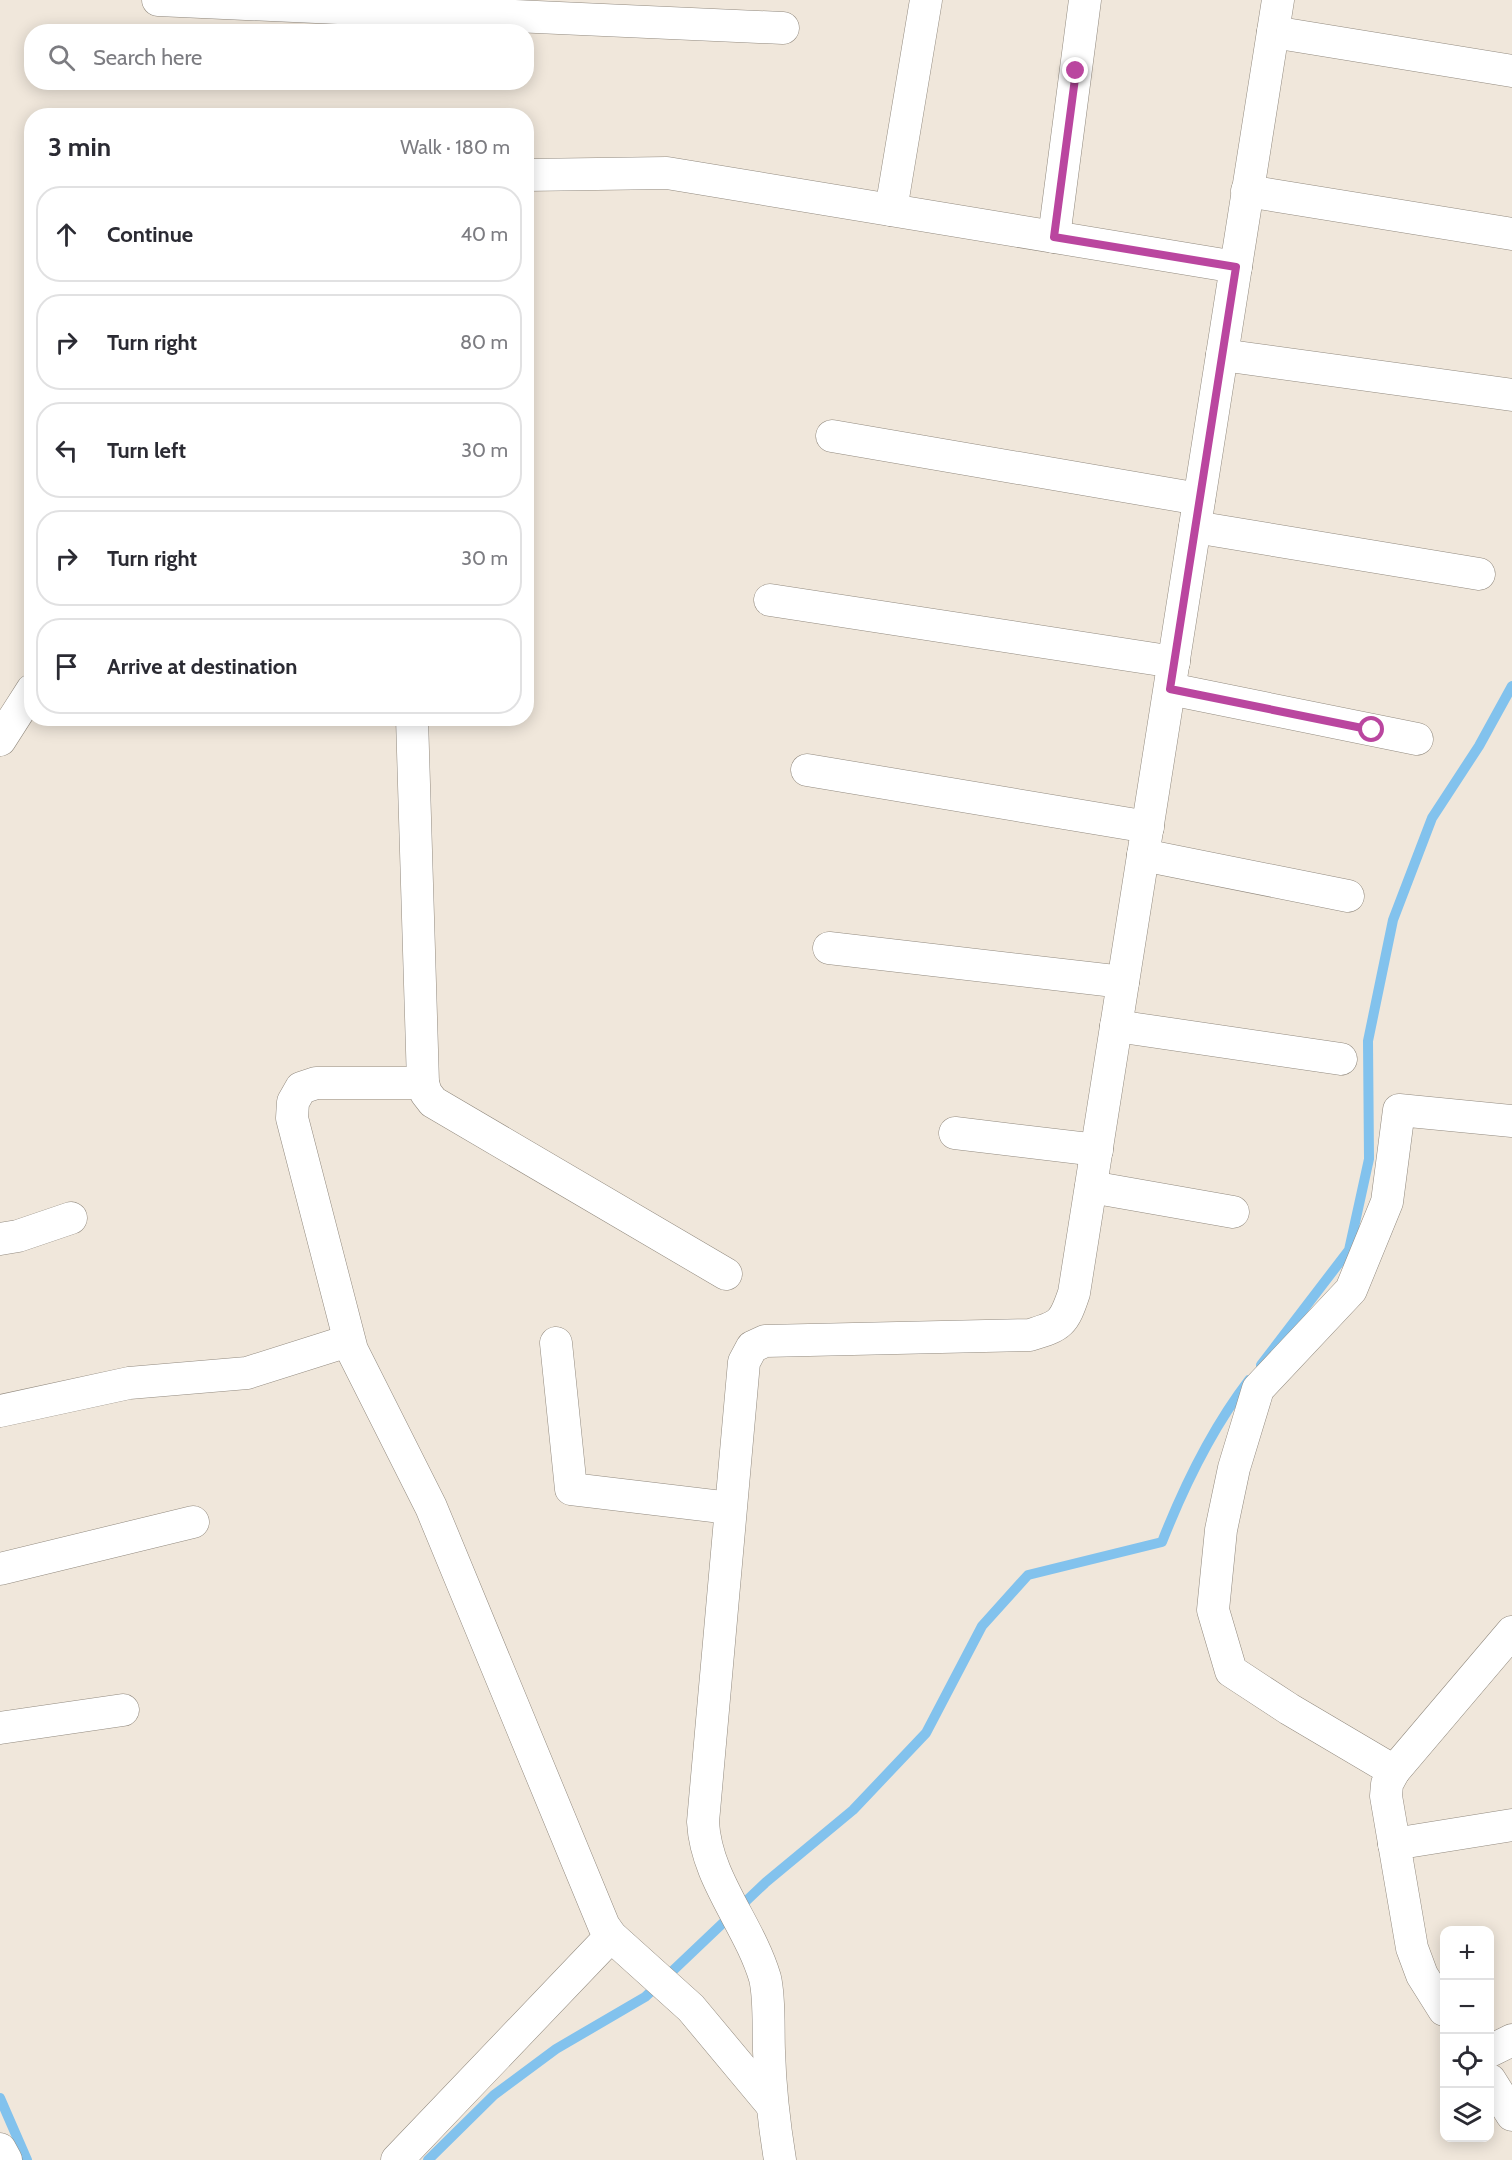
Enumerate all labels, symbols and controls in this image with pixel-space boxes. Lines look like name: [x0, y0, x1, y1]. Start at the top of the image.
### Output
search box: [24, 24, 534, 90]
icon: search: [45, 41, 78, 74]
text: Search here: [93, 44, 202, 71]
route end: [1062, 57, 1088, 83]
text: 3 min: [48, 131, 111, 163]
text: Walk · 180 m: [400, 135, 510, 159]
icon: ahead: [50, 218, 83, 251]
text: Continue: [107, 221, 193, 248]
text: 40 m: [460, 222, 508, 246]
icon: right: [50, 326, 83, 359]
text: Turn right: [107, 329, 197, 356]
text: 80 m: [460, 330, 508, 354]
icon: left: [50, 434, 83, 467]
text: Turn left: [107, 437, 186, 464]
text: 30 m: [461, 438, 508, 462]
icon: right: [50, 542, 83, 575]
text: Turn right: [107, 545, 197, 572]
text: 30 m: [461, 546, 508, 570]
icon: arrive: [50, 650, 83, 683]
text: Arrive at destination: [107, 653, 297, 680]
route start: [1358, 716, 1384, 742]
map controls: [1440, 1926, 1494, 2142]
button: +: [1440, 1926, 1494, 1980]
button: −: [1440, 1980, 1494, 2034]
button: locate: [1440, 2034, 1494, 2088]
button: layers: [1440, 2088, 1494, 2142]

